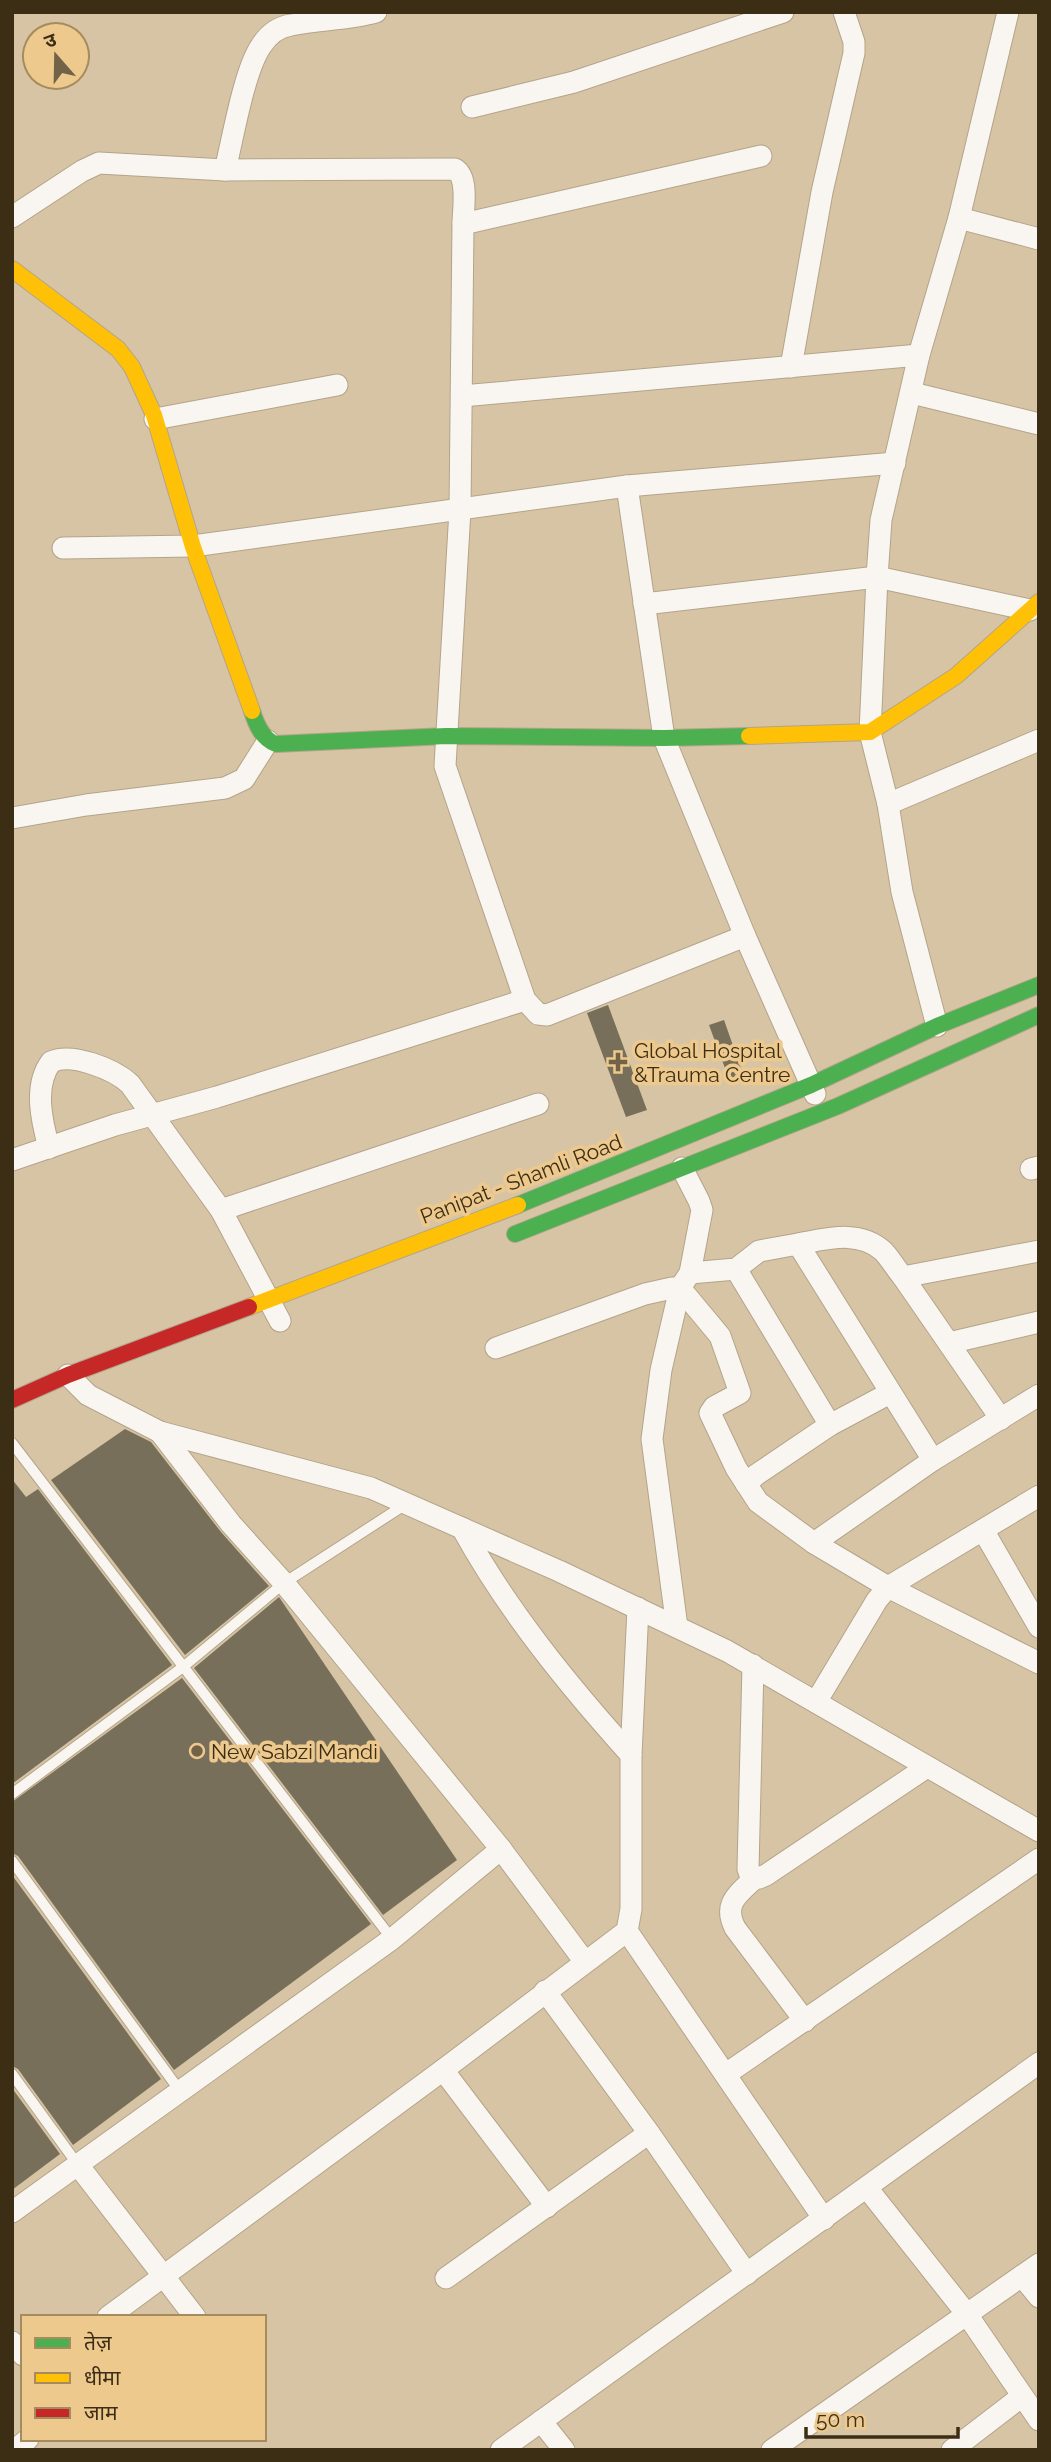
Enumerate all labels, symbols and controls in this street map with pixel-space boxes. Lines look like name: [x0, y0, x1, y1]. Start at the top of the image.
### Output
north arrow: [21, 21, 91, 91]
text: उ: [41, 27, 60, 52]
place label: Global Hospital &Trauma Centre: [634, 1038, 790, 1087]
marker: Global Hospital &Trauma Centre: [608, 1052, 628, 1072]
street label: Panipat - Shamli Road: [417, 1129, 625, 1229]
place label: New Sabzi Mandi: [211, 1739, 378, 1764]
marker: New Sabzi Mandi: [189, 1743, 205, 1759]
legend: [21, 2315, 266, 2441]
text: तेज़: [84, 2330, 112, 2355]
text: धीमा: [84, 2365, 121, 2390]
scale bar: [806, 2396, 958, 2440]
text: जाम: [84, 2400, 118, 2425]
text: 50 m: [816, 2407, 865, 2432]

